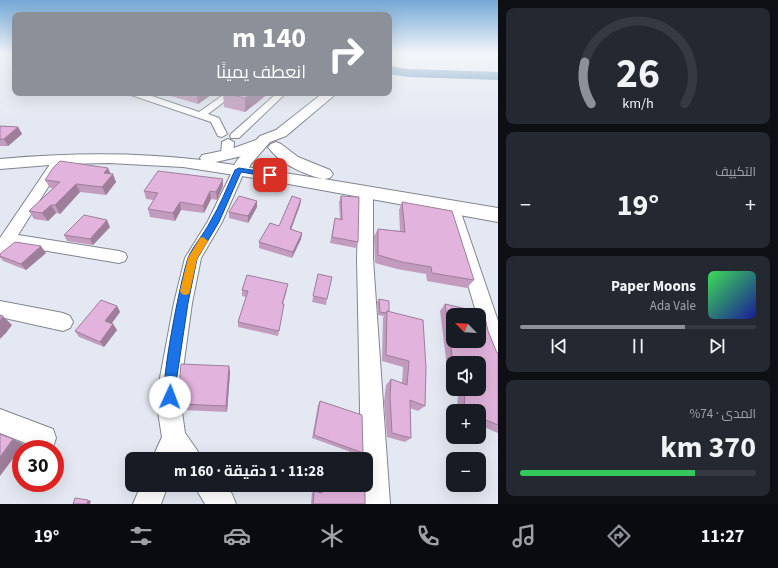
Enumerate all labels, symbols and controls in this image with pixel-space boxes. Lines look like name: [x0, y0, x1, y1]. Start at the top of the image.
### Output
text: 140 m: [232, 18, 306, 58]
icon: right: [320, 28, 372, 80]
text: 26: [616, 44, 660, 104]
text: انعطف يمينًا: [216, 60, 306, 85]
text: km/h: [622, 93, 654, 114]
pin: [253, 158, 287, 192]
text: التكييف: [715, 163, 756, 181]
icon: arrive: [259, 164, 281, 186]
text: 19°: [617, 184, 659, 227]
text: −: [520, 189, 531, 221]
text: +: [745, 189, 756, 221]
text: Paper Moons: [611, 276, 696, 297]
text: Ada Vale: [650, 297, 696, 315]
north arrow: [446, 308, 486, 348]
map controls: [446, 308, 486, 492]
icon: previous: [548, 335, 570, 357]
icon: pause: [627, 335, 649, 357]
icon: next: [706, 335, 728, 357]
button: sound: [446, 356, 486, 396]
position arrow: [149, 376, 191, 418]
button: +: [446, 404, 486, 444]
text: المدى · 74%: [689, 405, 756, 423]
text: 370 km: [660, 426, 756, 469]
speed limit sign: 30: [12, 440, 64, 492]
button: −: [446, 452, 486, 492]
text: 11:28 · 1 دقيقة · 160 m: [174, 461, 324, 482]
icon: filters: [127, 522, 155, 550]
icon: car: [223, 522, 251, 550]
icon: climate: [318, 522, 346, 550]
icon: phone: [414, 522, 442, 550]
icon: music: [510, 522, 538, 550]
icon: directions: [605, 522, 633, 550]
text: 19°: [34, 524, 59, 549]
text: 11:27: [701, 524, 744, 549]

